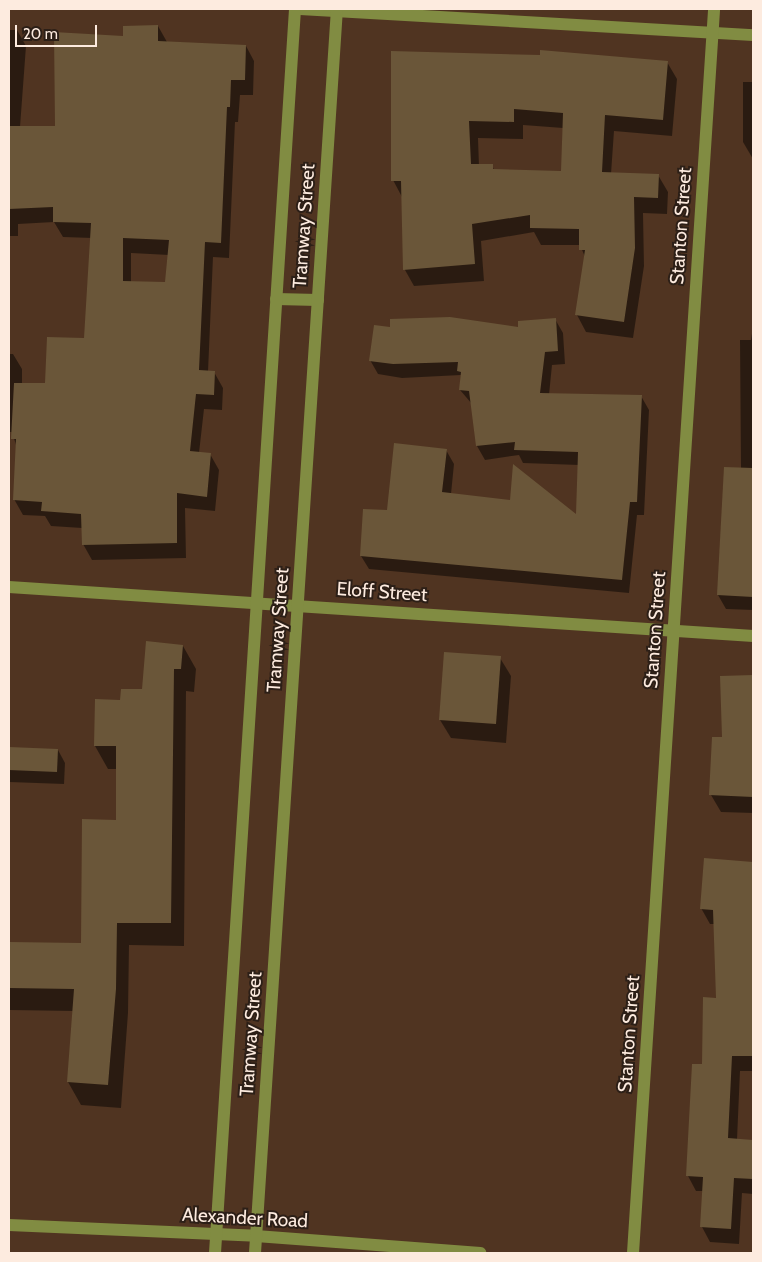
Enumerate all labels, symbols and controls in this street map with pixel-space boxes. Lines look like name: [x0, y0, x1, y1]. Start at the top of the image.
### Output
scale bar: [18, 15, 100, 47]
text: 20 m: [23, 25, 58, 43]
street label: Tramway Street: [288, 163, 320, 289]
street label: Stanton Street: [666, 167, 696, 285]
street label: Tramway Street: [262, 567, 294, 693]
street label: Stanton Street: [640, 571, 670, 689]
street label: Eloff Street: [336, 577, 428, 607]
street label: Tramway Street: [235, 971, 267, 1097]
street label: Stanton Street: [614, 975, 644, 1093]
street label: Alexander Road: [181, 1203, 309, 1233]

